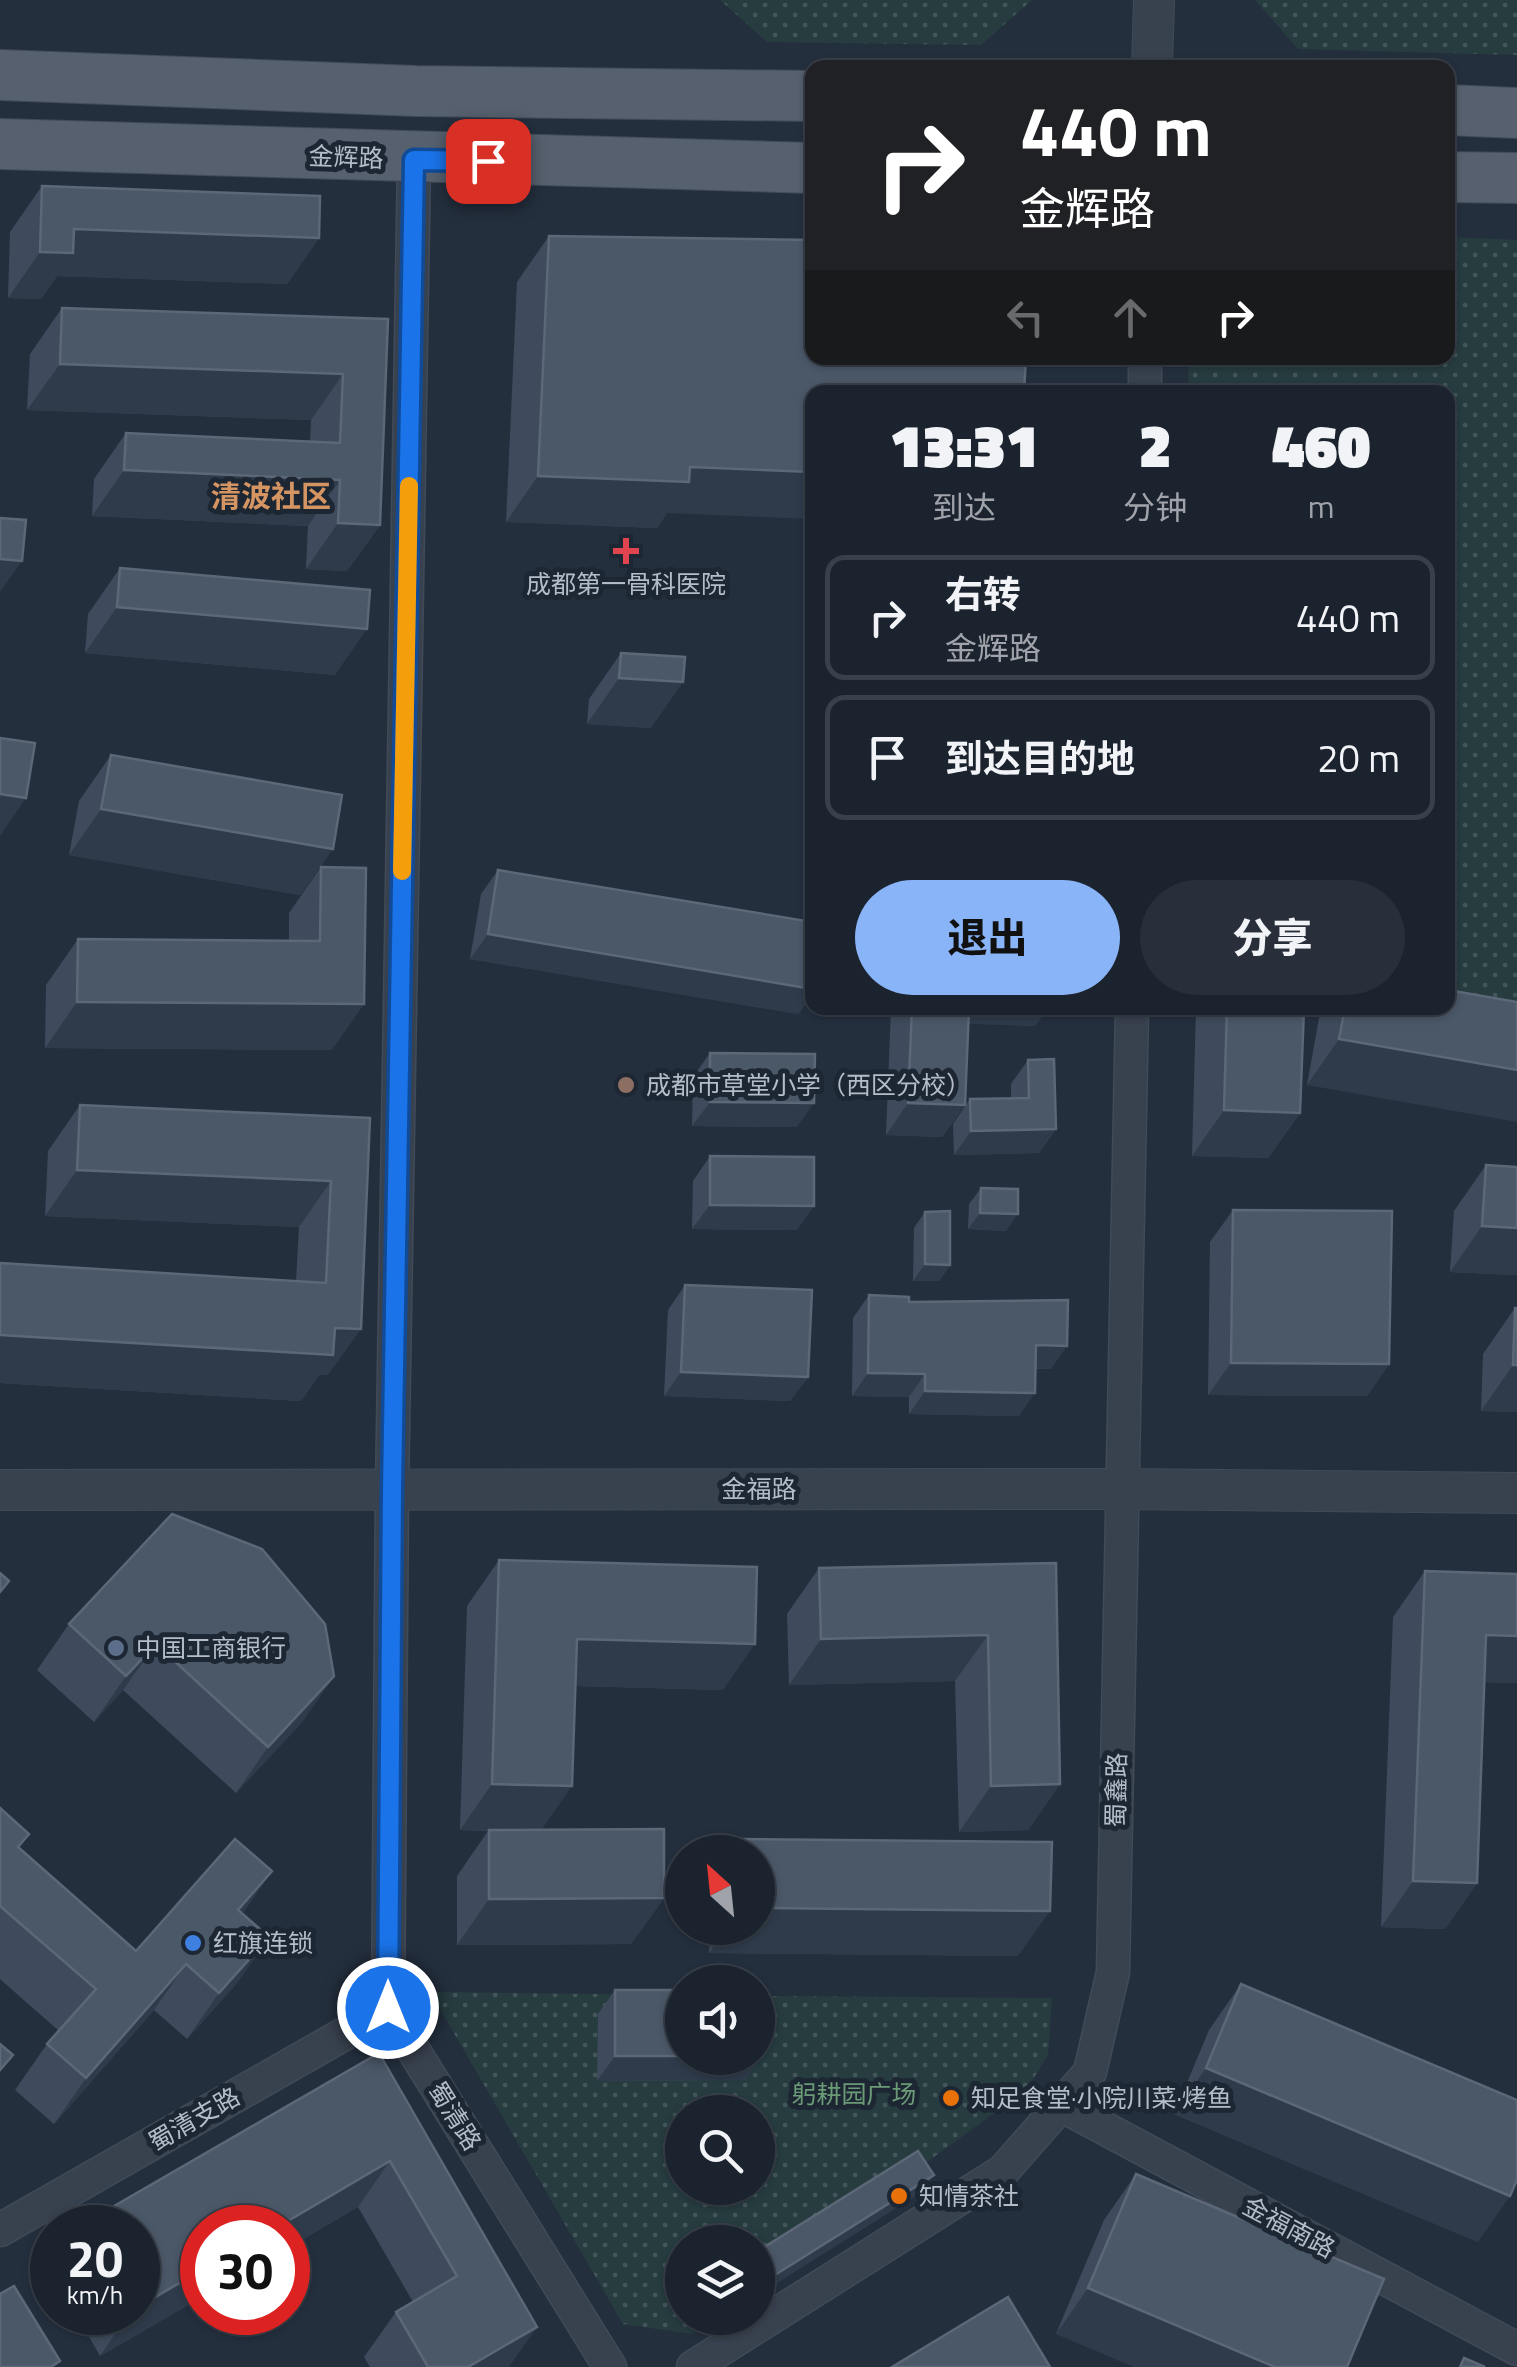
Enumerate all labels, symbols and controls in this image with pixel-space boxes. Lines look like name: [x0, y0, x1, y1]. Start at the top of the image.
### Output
text: 440 m: [1020, 77, 1212, 183]
icon: right: [855, 100, 985, 230]
pin: [446, 119, 531, 204]
icon: arrive: [461, 134, 516, 189]
street label: 金辉路: [308, 137, 384, 177]
text: 金辉路: [1020, 174, 1155, 242]
icon: left: [998, 290, 1053, 345]
icon: ahead: [1103, 290, 1158, 345]
icon: right: [1208, 290, 1263, 345]
text: 13:31: [889, 399, 1039, 490]
text: 2: [1139, 399, 1172, 490]
text: 460: [1272, 399, 1371, 490]
district label: 清波社区: [211, 473, 331, 519]
text: m: [1308, 482, 1334, 530]
text: 到达: [932, 483, 996, 531]
text: 分钟: [1123, 483, 1187, 531]
marker: 成都第一骨科医院: [613, 538, 639, 564]
place label: 成都第一骨科医院: [526, 565, 726, 603]
text: 右转: [945, 565, 1021, 623]
text: 440 m: [1296, 589, 1400, 647]
icon: right: [860, 590, 915, 645]
text: 金辉路: [945, 624, 1041, 672]
text: 到达目的地: [945, 729, 1135, 787]
text: 20 m: [1317, 729, 1400, 787]
icon: arrive: [860, 730, 915, 785]
button: 退出: [855, 880, 1120, 995]
button: 分享: [1140, 880, 1405, 995]
place label: 成都市草堂小学（西区分校）: [646, 1066, 971, 1104]
marker: 成都市草堂小学（西区分校）: [615, 1074, 637, 1096]
street label: 金福路: [721, 1470, 797, 1508]
place label: 中国工商银行: [136, 1629, 286, 1667]
marker: 中国工商银行: [105, 1637, 127, 1659]
street label: 蜀鑫路: [1096, 1752, 1136, 1828]
north arrow: [665, 1835, 775, 1945]
map controls: [665, 1835, 775, 2335]
place label: 红旗连锁: [213, 1924, 313, 1962]
marker: 红旗连锁: [182, 1932, 204, 1954]
position arrow: [336, 1956, 440, 2060]
button: sound: [665, 1965, 775, 2075]
street label: 蜀清路: [419, 2074, 491, 2158]
park label: 躬耕园广场: [791, 2075, 917, 2113]
street label: 蜀清支路: [141, 2078, 247, 2160]
place label: 知足食堂·小院川菜·烤鱼: [971, 2079, 1232, 2117]
marker: 知足食堂·小院川菜·烤鱼: [940, 2087, 962, 2109]
button: search: [665, 2095, 775, 2205]
place label: 知情茶社: [919, 2177, 1019, 2215]
marker: 知情茶社: [888, 2185, 910, 2207]
street label: 金福南路: [1236, 2187, 1342, 2267]
speed limit sign: 30: [180, 2205, 310, 2335]
text: 20: [67, 2220, 123, 2296]
button: layers: [665, 2225, 775, 2335]
text: km/h: [67, 2276, 123, 2314]

